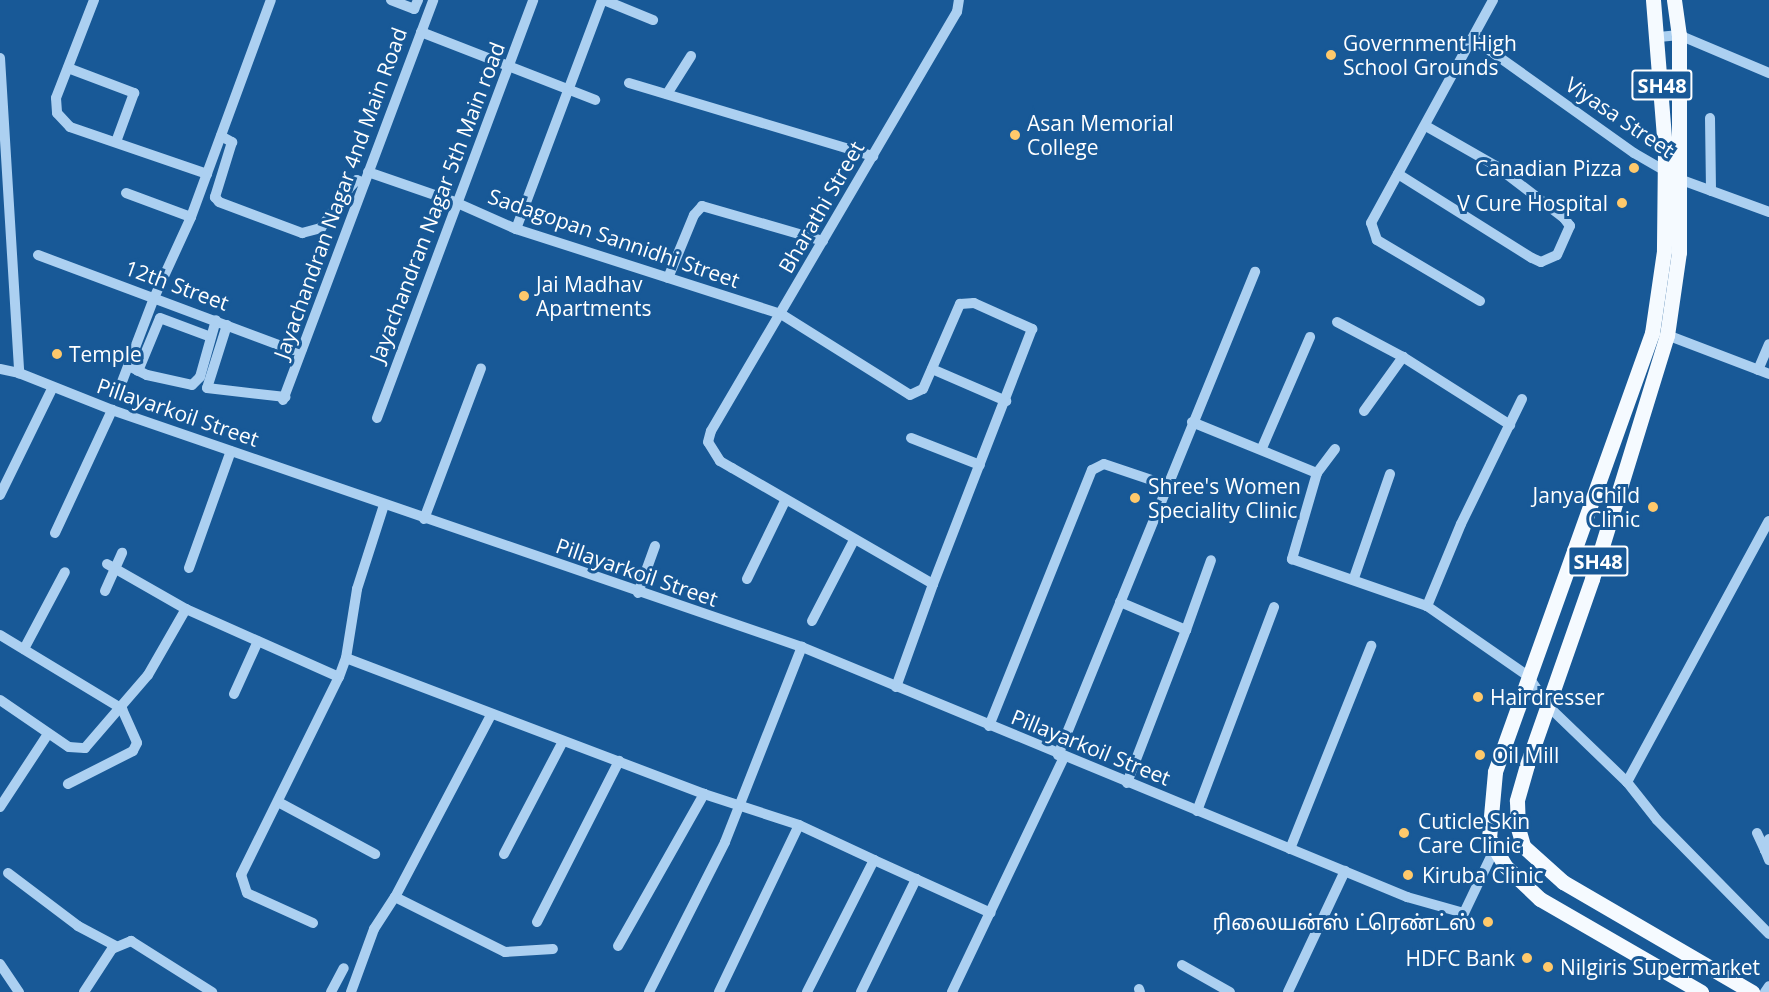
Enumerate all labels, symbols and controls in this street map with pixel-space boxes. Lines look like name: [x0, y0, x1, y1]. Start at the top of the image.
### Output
street label: Jayachandran Nagar 4nd Main Road: [268, 24, 412, 362]
place label: Government High School Grounds: [1343, 30, 1517, 80]
street label: Jayachandran Nagar 5th Main road: [364, 38, 510, 366]
marker: Government High School Grounds: [1324, 48, 1338, 62]
road number: SH48: [1630, 68, 1694, 102]
street label: Viyasa Street: [1561, 71, 1679, 163]
place label: Asan Memorial College: [1027, 110, 1174, 160]
marker: Asan Memorial College: [1008, 128, 1022, 142]
street label: Bharathi Street: [773, 137, 869, 277]
place label: Canadian Pizza: [1475, 155, 1622, 181]
marker: Canadian Pizza: [1627, 161, 1641, 175]
street label: Sadagopan Sannidhi Street: [485, 183, 743, 293]
place label: V Cure Hospital: [1457, 190, 1608, 216]
marker: V Cure Hospital: [1613, 194, 1631, 212]
street label: 12th Street: [122, 255, 232, 315]
place label: Jai Madhav Apartments: [536, 271, 651, 321]
marker: Jai Madhav Apartments: [517, 289, 531, 303]
place label: Temple: [69, 341, 142, 367]
marker: Temple: [50, 347, 64, 361]
street label: Pillayarkoil Street: [94, 373, 262, 451]
place label: Shree's Women Speciality Clinic: [1148, 473, 1301, 523]
place label: Janya Child Clinic: [1533, 482, 1640, 532]
marker: Shree's Women Speciality Clinic: [1126, 489, 1144, 507]
marker: Janya Child Clinic: [1644, 498, 1662, 516]
street label: Pillayarkoil Street: [553, 533, 721, 611]
road number: SH48: [1566, 544, 1630, 578]
place label: Hairdresser: [1490, 684, 1605, 710]
marker: Hairdresser: [1471, 690, 1485, 704]
street label: Pillayarkoil Street: [1008, 704, 1174, 790]
place label: Oil Mill: [1492, 742, 1559, 768]
marker: Oil Mill: [1473, 748, 1487, 762]
place label: Cuticle Skin Care Clinic: [1418, 808, 1530, 858]
marker: Cuticle Skin Care Clinic: [1395, 824, 1413, 842]
place label: Kiruba Clinic: [1422, 862, 1544, 888]
marker: Kiruba Clinic: [1399, 866, 1417, 884]
place label: ரிலையன்ஸ் ட்ரெண்ட்ஸ்: [1212, 909, 1476, 935]
marker: ரிலையன்ஸ் ட்ரெண்ட்ஸ்: [1481, 915, 1495, 929]
place label: HDFC Bank: [1406, 945, 1515, 971]
marker: HDFC Bank: [1520, 951, 1534, 965]
place label: Nilgiris Supermarket: [1560, 954, 1760, 980]
marker: Nilgiris Supermarket: [1541, 960, 1555, 974]

